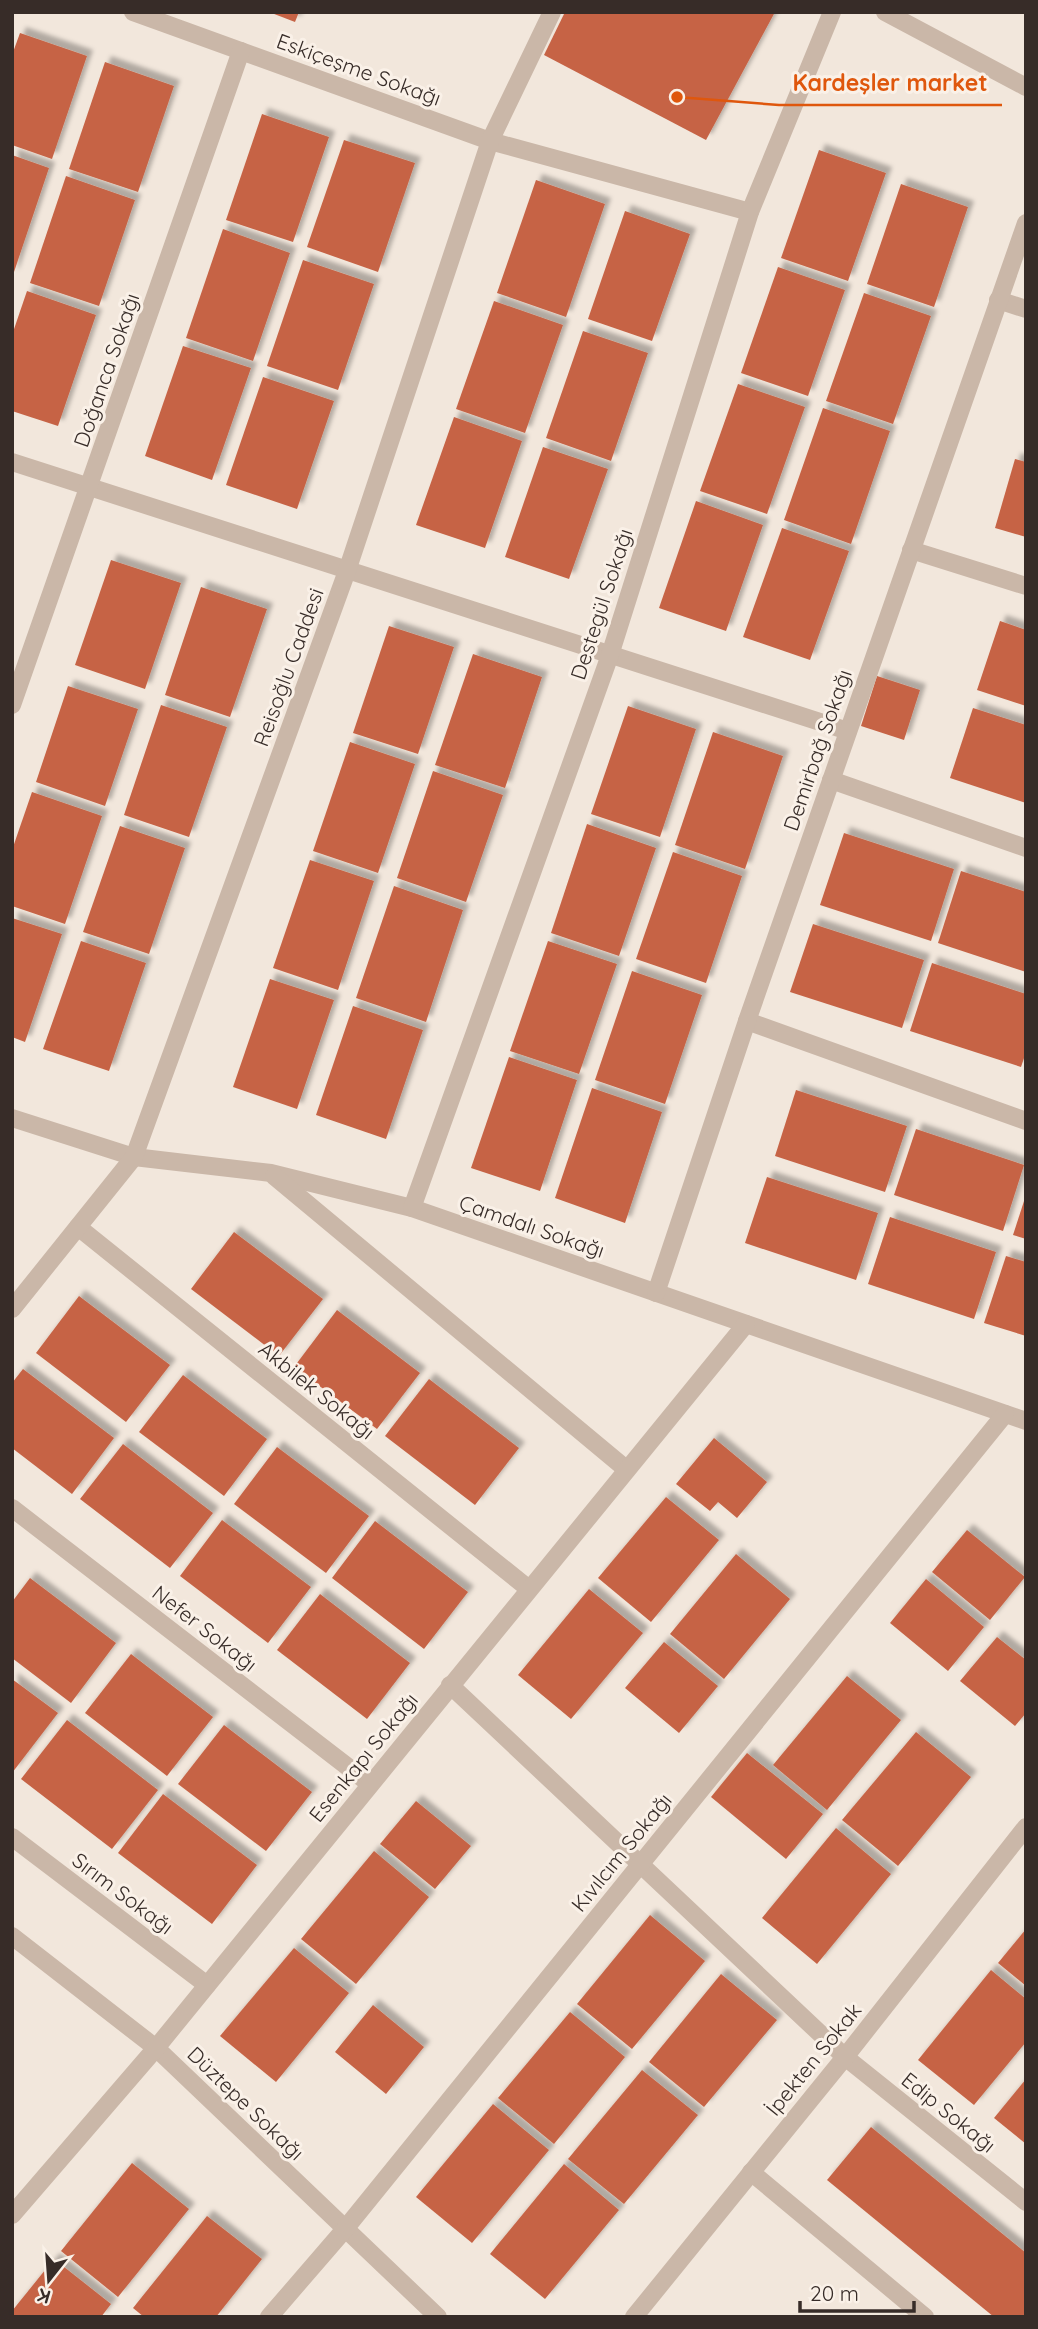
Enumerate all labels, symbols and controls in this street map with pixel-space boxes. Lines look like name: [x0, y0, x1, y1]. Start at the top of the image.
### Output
street label: Eskiçeşme Sokağı: [273, 27, 445, 111]
callout: Kardeşler market: [779, 61, 1002, 105]
text: Kardeşler market: [792, 68, 988, 97]
street label: Doğanca Sokağı: [67, 290, 145, 450]
street label: Destegül Sokağı: [564, 525, 638, 683]
street label: Reisoğlu Caddesi: [247, 584, 329, 750]
street label: Demirbağ Sokağı: [777, 666, 857, 834]
street label: Çamdalı Sokağı: [456, 1189, 608, 1263]
street label: Akbilek Sokağı: [254, 1335, 380, 1445]
street label: Nefer Sokağı: [148, 1579, 262, 1677]
street label: Esenkapı Sokağı: [303, 1687, 423, 1827]
street label: Kıvılcım Sokağı: [565, 1787, 677, 1917]
street label: Sırım Sokağı: [67, 1847, 179, 1939]
street label: İpekten Sokak: [760, 1997, 866, 2121]
street label: Düztepe Sokağı: [182, 2041, 310, 2165]
street label: Edip Sokağı: [897, 2066, 1001, 2158]
north arrow: [14, 2245, 84, 2315]
scale bar: [800, 2270, 914, 2314]
text: 20 m: [810, 2280, 859, 2306]
text: K: [35, 2283, 53, 2310]

